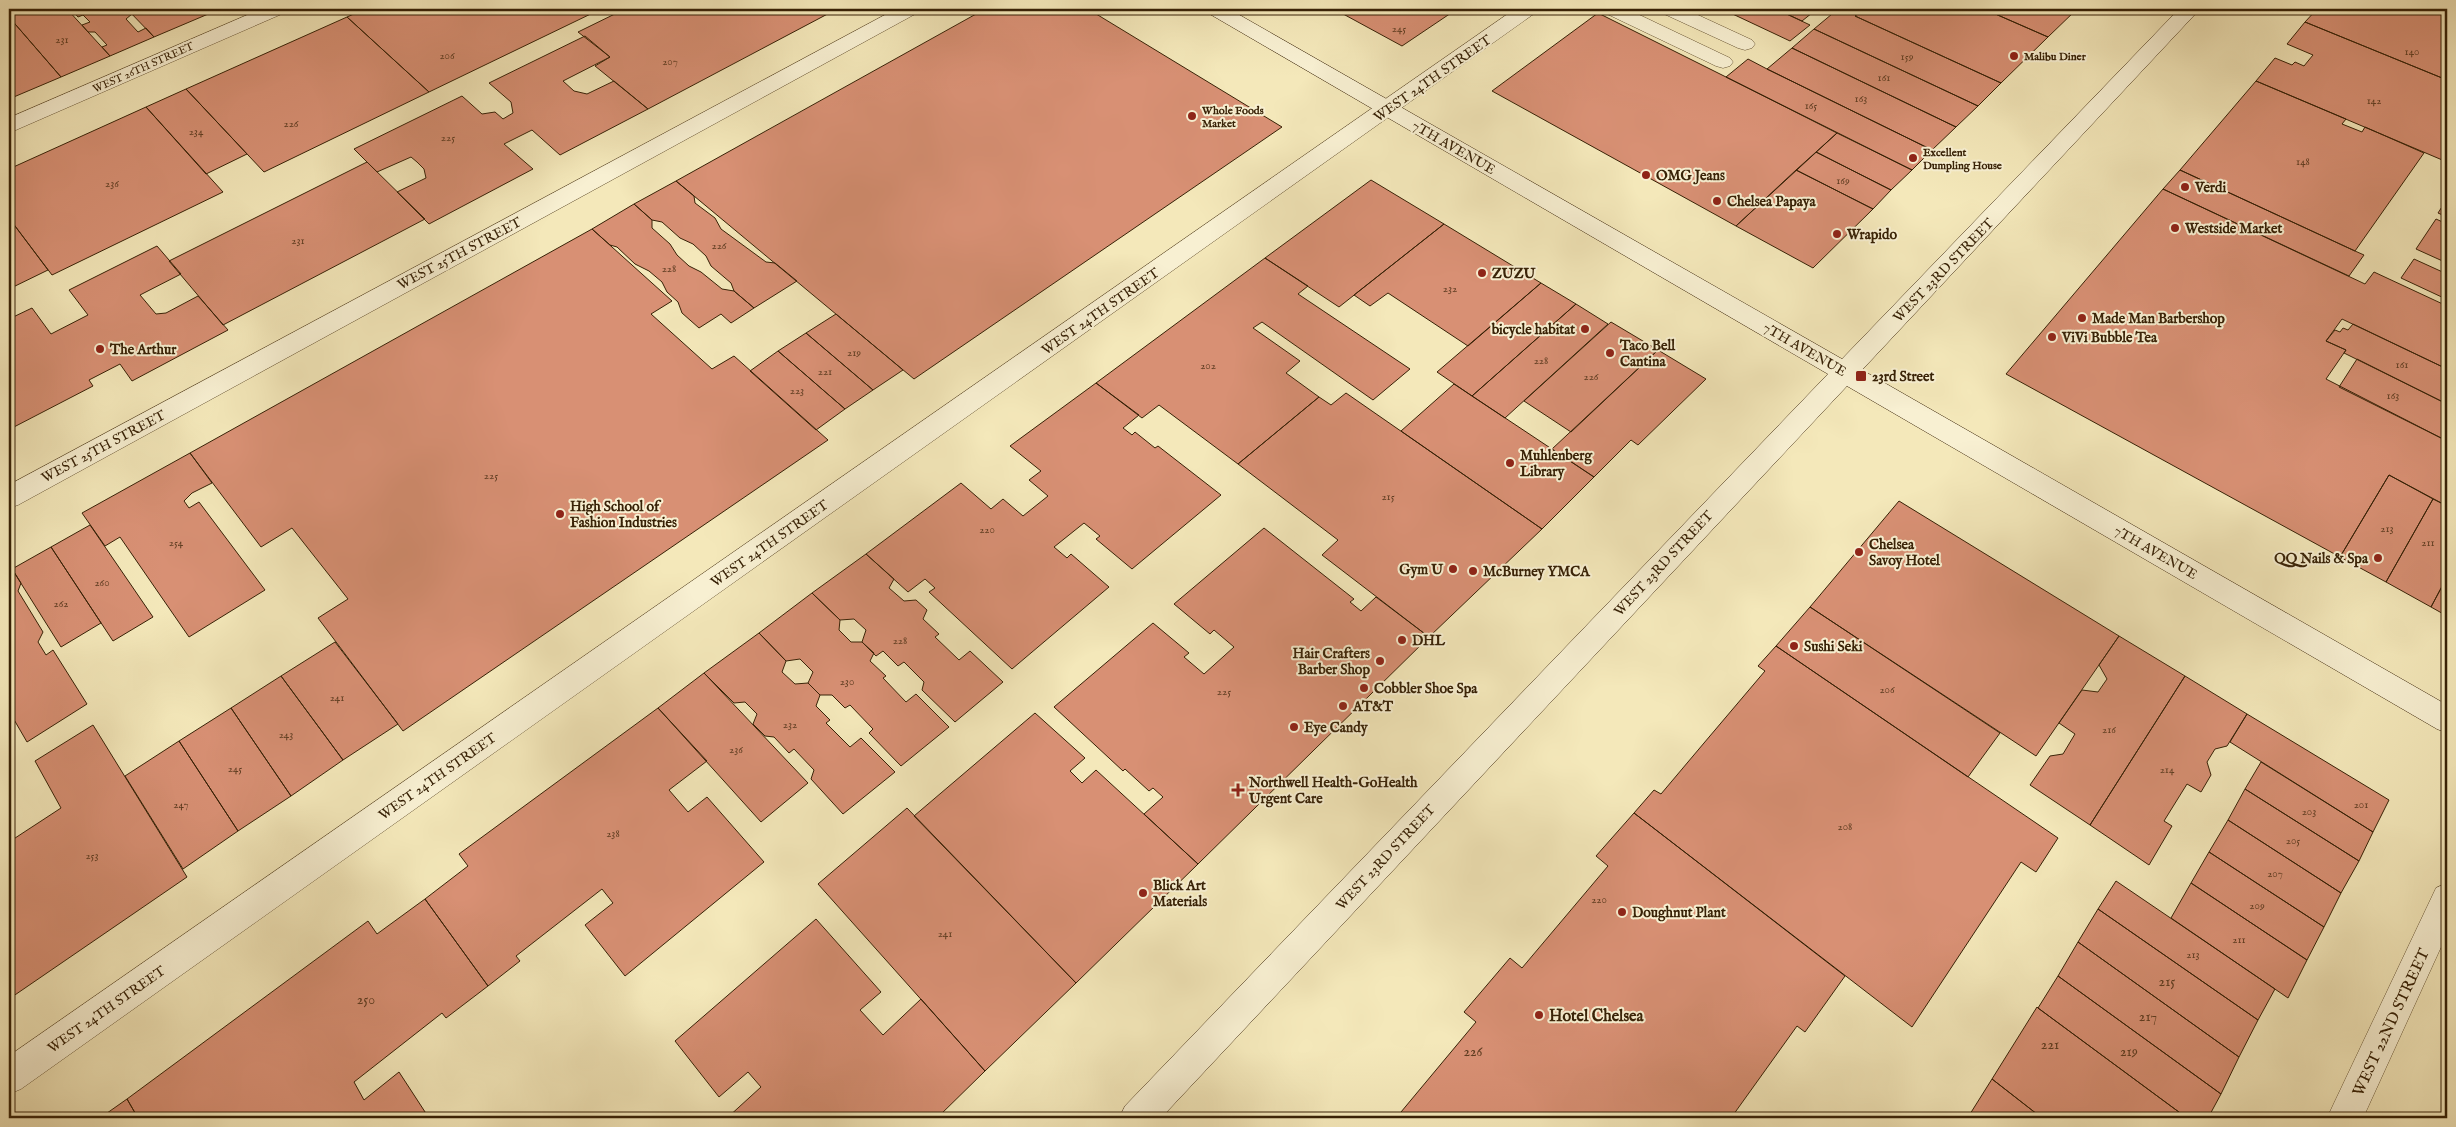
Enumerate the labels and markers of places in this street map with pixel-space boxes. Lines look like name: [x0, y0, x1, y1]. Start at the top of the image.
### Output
marker: Malibu Diner: [2008, 50, 2020, 62]
place label: Malibu Diner: [2024, 50, 2087, 64]
place label: Whole Foods Market: [1201, 104, 1264, 131]
marker: Whole Foods Market: [1186, 110, 1198, 122]
place label: Excellent Dumpling House: [1923, 146, 2002, 173]
marker: Excellent Dumpling House: [1907, 152, 1919, 164]
place label: OMG Jeans: [1656, 167, 1725, 185]
marker: OMG Jeans: [1640, 169, 1652, 181]
place label: Verdi: [2194, 179, 2226, 197]
marker: Verdi: [2179, 181, 2191, 193]
place label: Chelsea Papaya: [1727, 193, 1816, 211]
marker: Chelsea Papaya: [1711, 195, 1723, 207]
place label: Westside Market: [2184, 220, 2282, 238]
marker: Westside Market: [2169, 222, 2181, 234]
place label: Wrapido: [1846, 226, 1897, 244]
marker: Wrapido: [1831, 228, 1843, 240]
place label: ZUZU: [1492, 265, 1537, 283]
marker: ZUZU: [1476, 267, 1488, 279]
place label: Made Man Barbershop: [2092, 310, 2225, 328]
marker: Made Man Barbershop: [2076, 312, 2088, 324]
place label: bicycle habitat: [1491, 321, 1575, 339]
marker: bicycle habitat: [1579, 323, 1591, 335]
place label: ViVi Bubble Tea: [2061, 329, 2158, 347]
marker: ViVi Bubble Tea: [2046, 331, 2058, 343]
place label: Taco Bell Cantina: [1619, 337, 1676, 371]
place label: The Arthur: [109, 341, 177, 359]
marker: The Arthur: [94, 343, 106, 355]
marker: Taco Bell Cantina: [1604, 347, 1616, 359]
place label: 23rd Street: [1872, 368, 1934, 386]
marker: 23rd Street: [1854, 369, 1868, 383]
place label: Muhlenberg Library: [1520, 447, 1593, 481]
marker: Muhlenberg Library: [1504, 457, 1516, 469]
place label: High School of Fashion Industries: [570, 498, 677, 532]
marker: High School of Fashion Industries: [554, 508, 566, 520]
place label: Chelsea Savoy Hotel: [1869, 536, 1941, 570]
marker: Chelsea Savoy Hotel: [1853, 546, 1865, 558]
place label: QQ Nails & Spa: [2274, 550, 2369, 568]
marker: QQ Nails & Spa: [2372, 552, 2384, 564]
place label: Gym U: [1399, 561, 1444, 579]
marker: Gym U: [1447, 563, 1459, 575]
place label: McBurney YMCA: [1483, 563, 1591, 581]
marker: McBurney YMCA: [1467, 565, 1479, 577]
place label: DHL: [1412, 632, 1446, 650]
marker: DHL: [1396, 634, 1408, 646]
place label: Sushi Seki: [1804, 638, 1863, 656]
marker: Sushi Seki: [1788, 640, 1800, 652]
place label: Hair Crafters Barber Shop: [1292, 645, 1370, 679]
marker: Hair Crafters Barber Shop: [1374, 655, 1386, 667]
place label: Cobbler Shoe Spa: [1374, 680, 1478, 698]
marker: Cobbler Shoe Spa: [1358, 682, 1370, 694]
place label: AT&T: [1352, 698, 1394, 716]
marker: AT&T: [1337, 700, 1349, 712]
place label: Eye Candy: [1304, 719, 1369, 737]
marker: Eye Candy: [1288, 721, 1300, 733]
place label: Northwell Health-GoHealth Urgent Care: [1248, 774, 1418, 808]
marker: Northwell Health-GoHealth Urgent Care: [1231, 783, 1245, 797]
place label: Blick Art Materials: [1153, 877, 1207, 911]
marker: Blick Art Materials: [1137, 887, 1149, 899]
place label: Doughnut Plant: [1632, 904, 1726, 922]
marker: Doughnut Plant: [1616, 906, 1628, 918]
place label: Hotel Chelsea: [1549, 1007, 1644, 1027]
marker: Hotel Chelsea: [1533, 1009, 1545, 1021]

